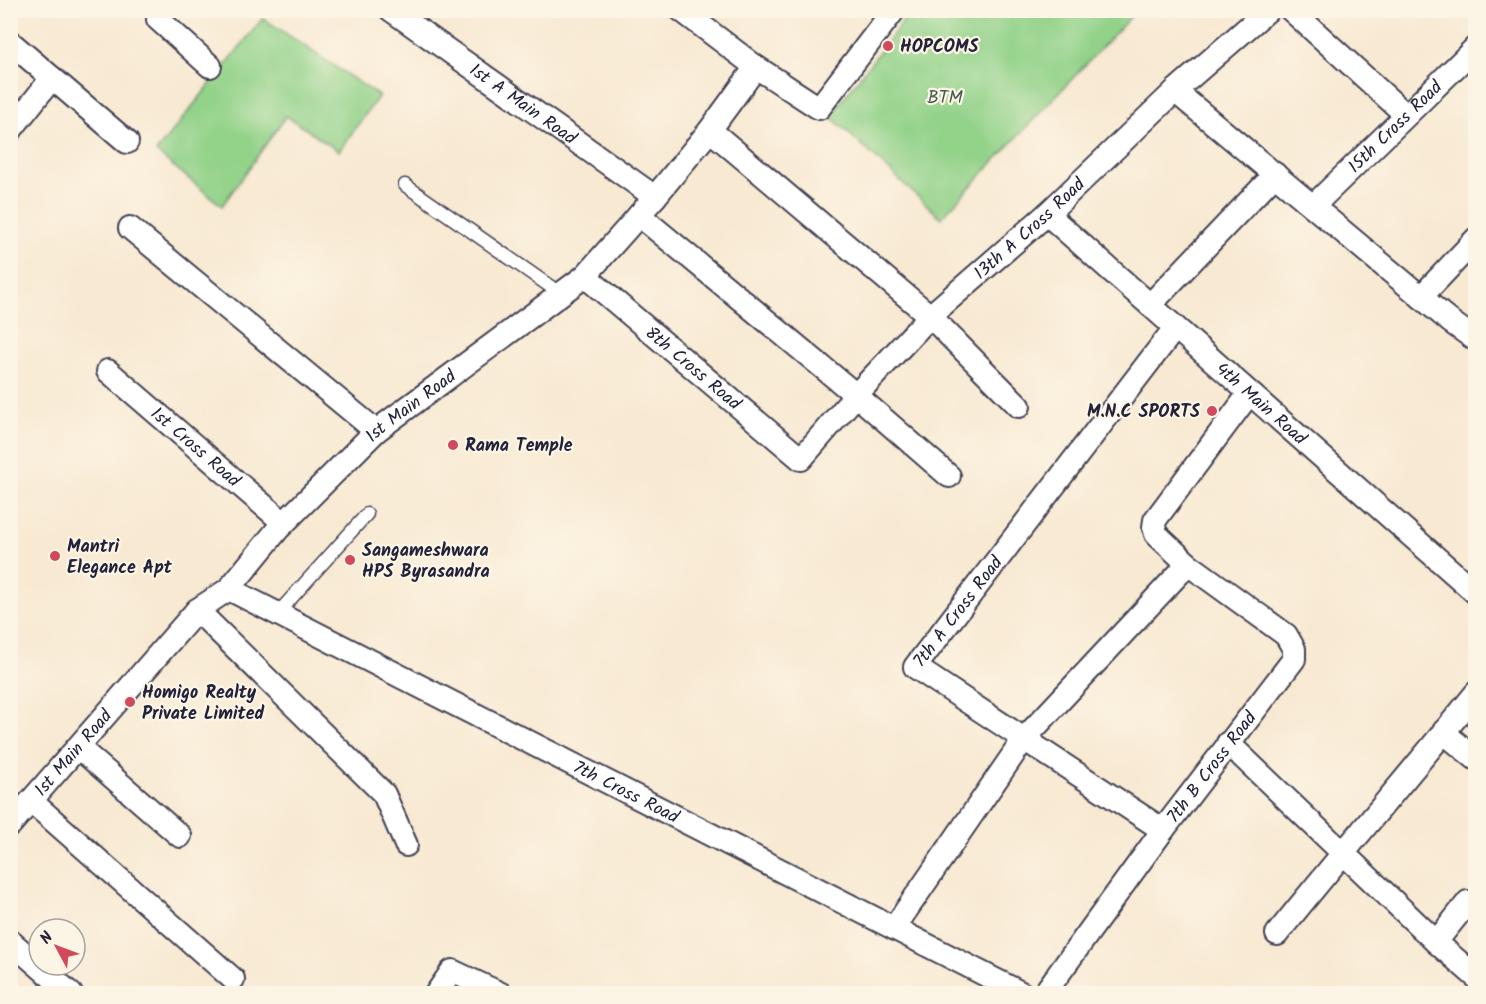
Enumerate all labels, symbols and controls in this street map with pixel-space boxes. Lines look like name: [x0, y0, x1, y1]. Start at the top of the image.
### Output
place label: HOPCOMS: [900, 33, 979, 62]
marker: HOPCOMS: [881, 39, 895, 53]
street label: 1st A Main Road: [463, 57, 583, 154]
street label: 15th Cross Road: [1342, 74, 1451, 181]
park label: BTM: [927, 84, 963, 113]
street label: 13th A Cross Road: [968, 171, 1093, 288]
street label: 8th Cross Road: [638, 320, 748, 419]
street label: 4th Main Road: [1208, 356, 1313, 454]
street label: 1st Main Road: [359, 363, 464, 450]
place label: M.N.C SPORTS: [1087, 398, 1200, 427]
street label: 1st Cross Road: [143, 401, 247, 496]
marker: M.N.C SPORTS: [1205, 404, 1219, 418]
place label: Rama Temple: [465, 432, 573, 461]
marker: Rama Temple: [446, 438, 460, 452]
place label: Mantri Elegance Apt: [67, 533, 173, 583]
place label: Sangameshwara HPS Byrasandra: [362, 537, 490, 587]
marker: Mantri Elegance Apt: [48, 549, 62, 563]
street label: 7th A Cross Road: [907, 550, 1012, 674]
marker: Sangameshwara HPS Byrasandra: [343, 553, 357, 567]
place label: Homigo Realty Private Limited: [142, 679, 265, 729]
marker: Homigo Realty Private Limited: [123, 695, 137, 709]
street label: 1st Main Road: [28, 703, 121, 804]
street label: 7th B Cross Road: [1160, 705, 1265, 830]
street label: 7th Cross Road: [567, 754, 685, 833]
north arrow: [27, 917, 87, 977]
text: N: [34, 926, 60, 950]

